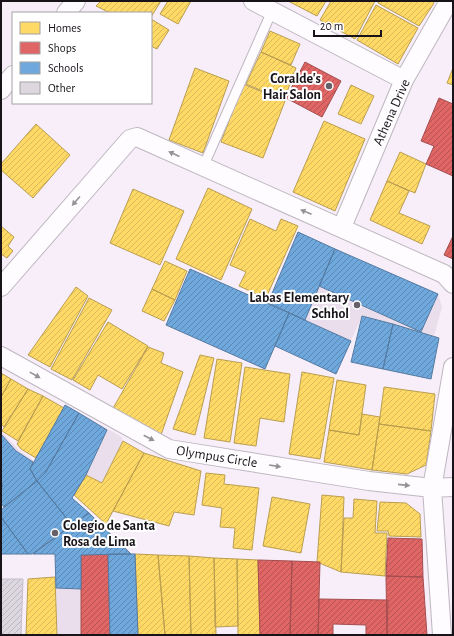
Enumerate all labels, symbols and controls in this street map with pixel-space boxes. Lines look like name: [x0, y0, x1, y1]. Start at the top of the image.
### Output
legend: [12, 12, 152, 104]
scale bar: [314, 12, 381, 38]
text: 20 m: [320, 20, 343, 32]
text: Homes: [48, 22, 81, 34]
text: Shops: [48, 42, 76, 54]
text: Schools: [48, 62, 83, 74]
place label: Coralde's Hair Salon: [263, 72, 321, 102]
street label: Athena Drive: [371, 77, 413, 148]
marker: Coralde's Hair Salon: [324, 81, 334, 91]
text: Other: [48, 82, 75, 94]
one-way arrow: [168, 151, 179, 157]
one-way arrow: [71, 196, 80, 207]
one-way arrow: [299, 208, 311, 214]
place label: Labas Elementary Schhol: [249, 291, 350, 321]
marker: Labas Elementary Schhol: [352, 300, 362, 310]
one-way arrow: [29, 372, 41, 379]
one-way arrow: [143, 434, 155, 441]
street label: Olympus Circle: [175, 444, 258, 470]
one-way arrow: [269, 463, 281, 469]
one-way arrow: [398, 481, 410, 488]
place label: Colegio de Santa Rosa de Lima: [63, 519, 155, 549]
marker: Colegio de Santa Rosa de Lima: [50, 528, 60, 538]

